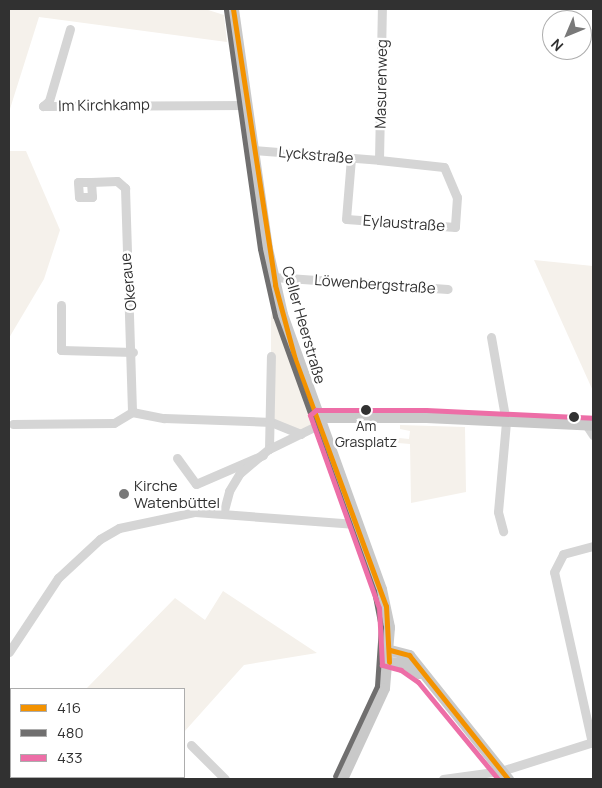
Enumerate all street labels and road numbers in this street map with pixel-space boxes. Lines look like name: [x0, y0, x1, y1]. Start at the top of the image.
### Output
street label: Masurenweg: [371, 39, 391, 129]
street label: Im Kirchkamp: [58, 95, 150, 115]
street label: Lyckstraße: [278, 143, 354, 167]
street label: Eylaustraße: [362, 211, 446, 235]
street label: Okeraue: [116, 252, 140, 312]
street label: Celler Heerstraße: [279, 264, 329, 386]
street label: Löwenbergstraße: [314, 271, 436, 297]

